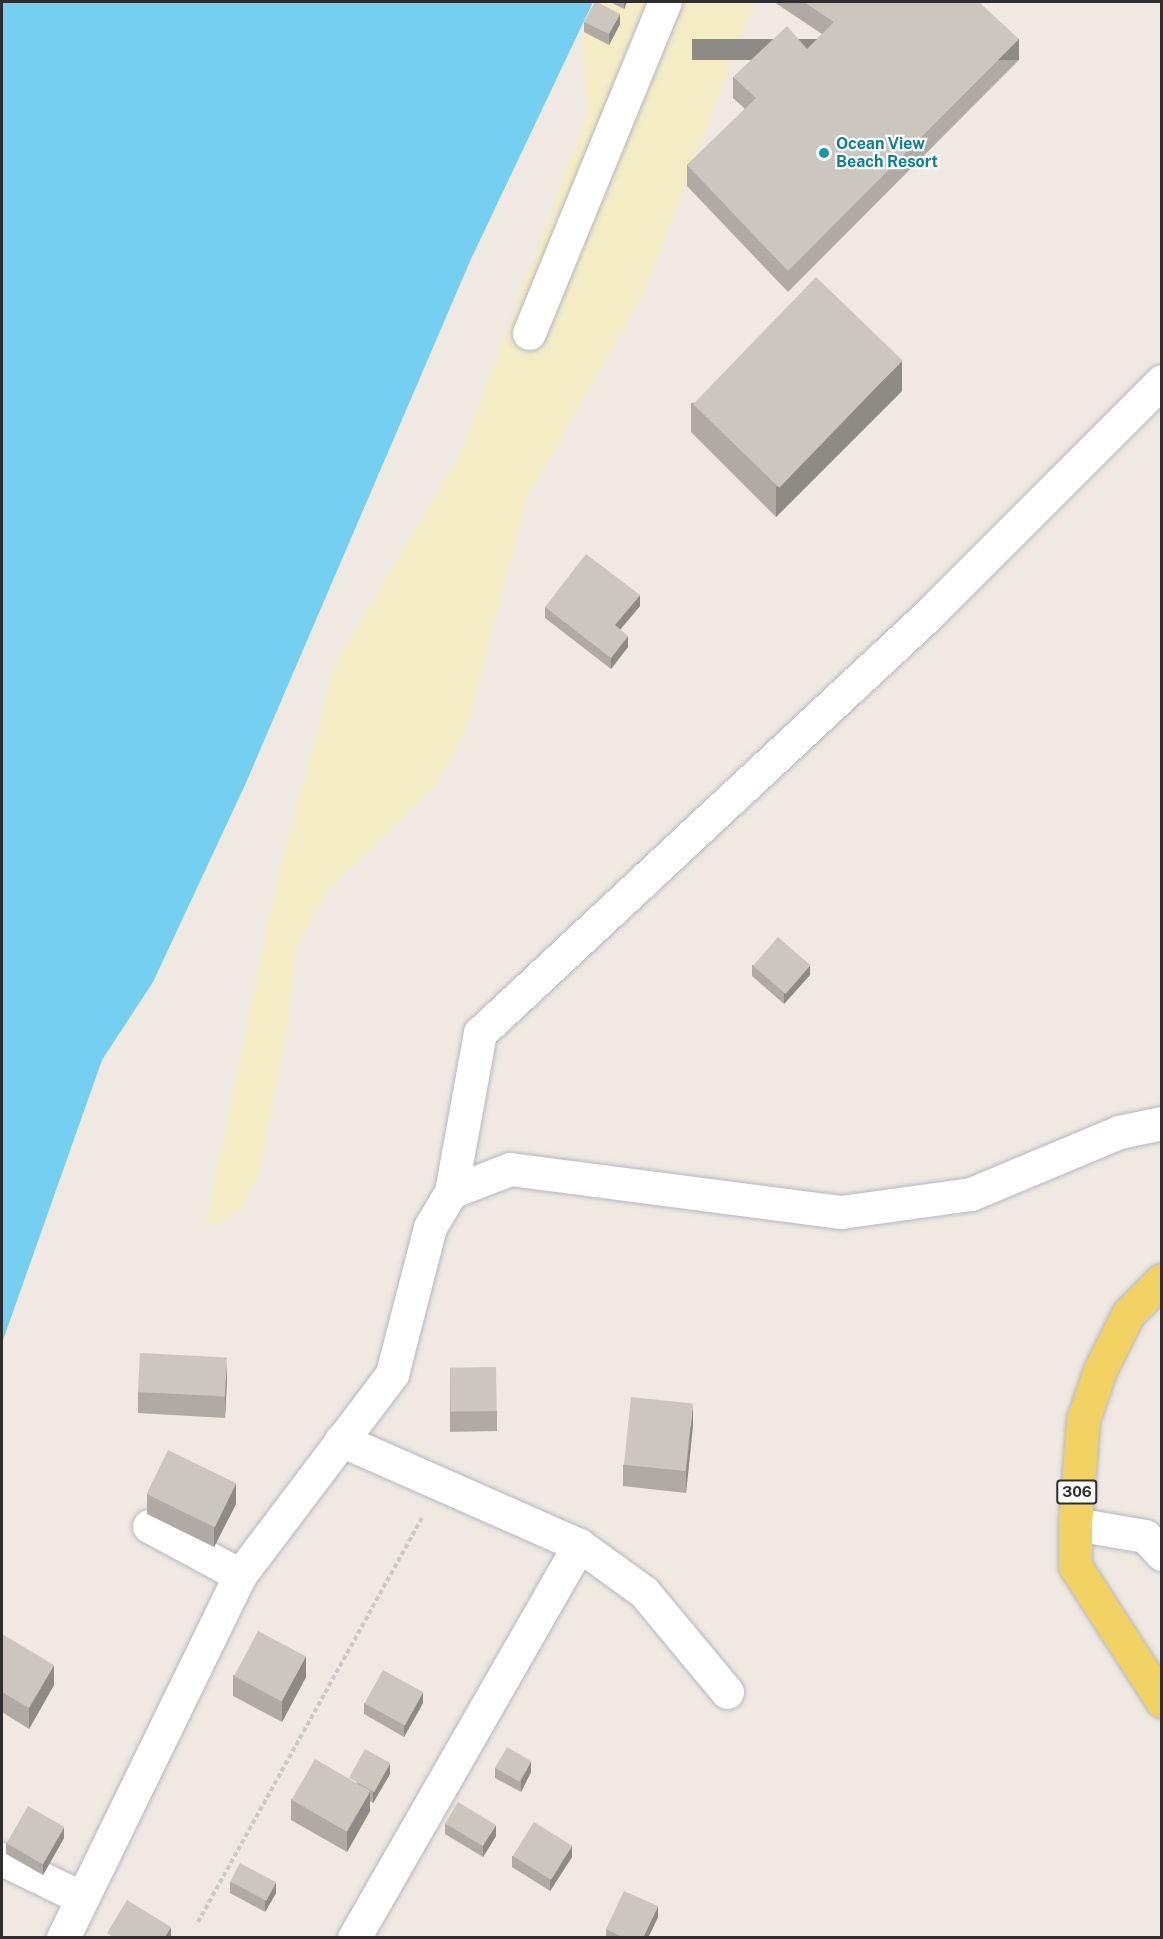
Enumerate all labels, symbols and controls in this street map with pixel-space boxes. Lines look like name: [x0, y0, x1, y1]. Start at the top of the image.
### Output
place label: Ocean View Beach Resort: [836, 134, 938, 172]
marker: Ocean View Beach Resort: [817, 146, 831, 160]
road number: 306: [1056, 1480, 1098, 1504]

